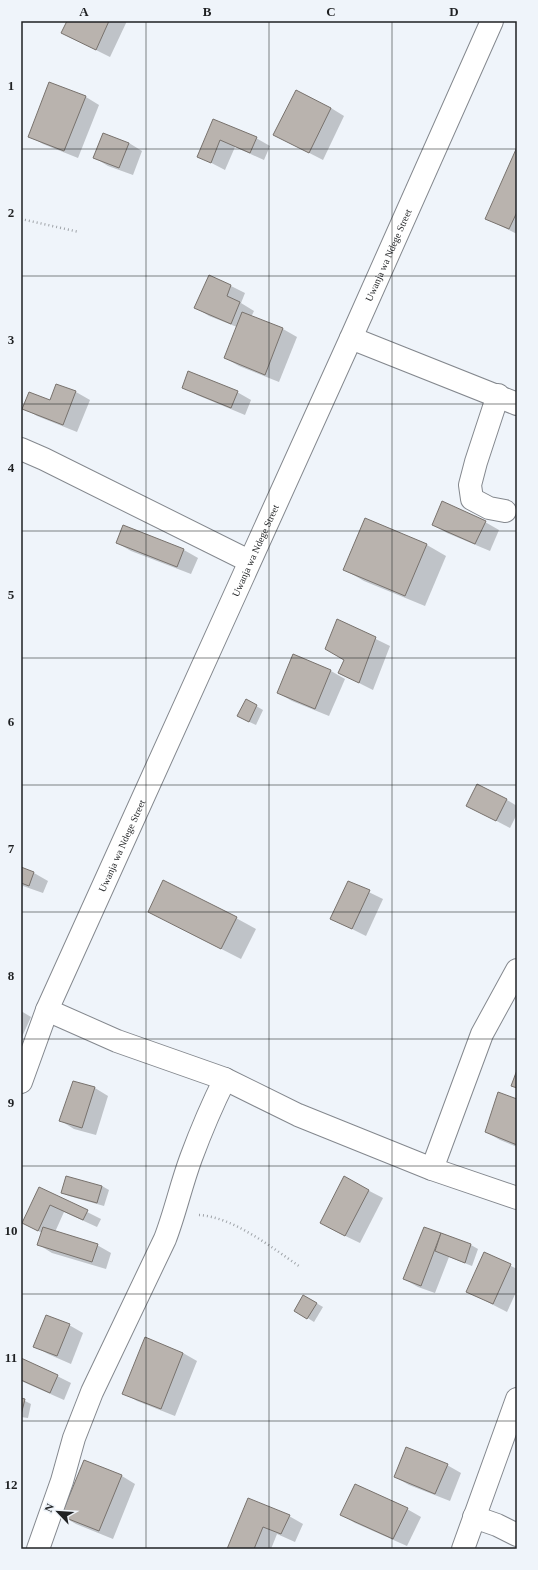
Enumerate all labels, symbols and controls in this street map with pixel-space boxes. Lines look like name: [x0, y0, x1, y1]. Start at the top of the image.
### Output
text: A: [79, 4, 89, 19]
text: B: [203, 4, 212, 19]
text: C: [326, 4, 336, 19]
text: D: [449, 4, 459, 19]
text: 1: [8, 78, 14, 93]
text: 2: [8, 205, 14, 220]
street label: Uwanja wa Ndege Street: [363, 207, 413, 303]
text: 3: [8, 332, 15, 347]
text: 4: [8, 460, 15, 475]
street label: Uwanja wa Ndege Street: [229, 502, 281, 598]
text: 5: [8, 587, 15, 602]
text: 6: [8, 714, 15, 729]
street label: Uwanja wa Ndege Street: [96, 798, 147, 893]
text: 7: [8, 841, 15, 856]
text: 8: [8, 968, 15, 983]
text: 9: [8, 1095, 15, 1110]
text: 10: [5, 1223, 18, 1238]
text: 11: [5, 1350, 17, 1365]
text: 12: [5, 1477, 18, 1492]
north arrow: [38, 1492, 78, 1532]
text: N: [42, 1502, 56, 1514]

